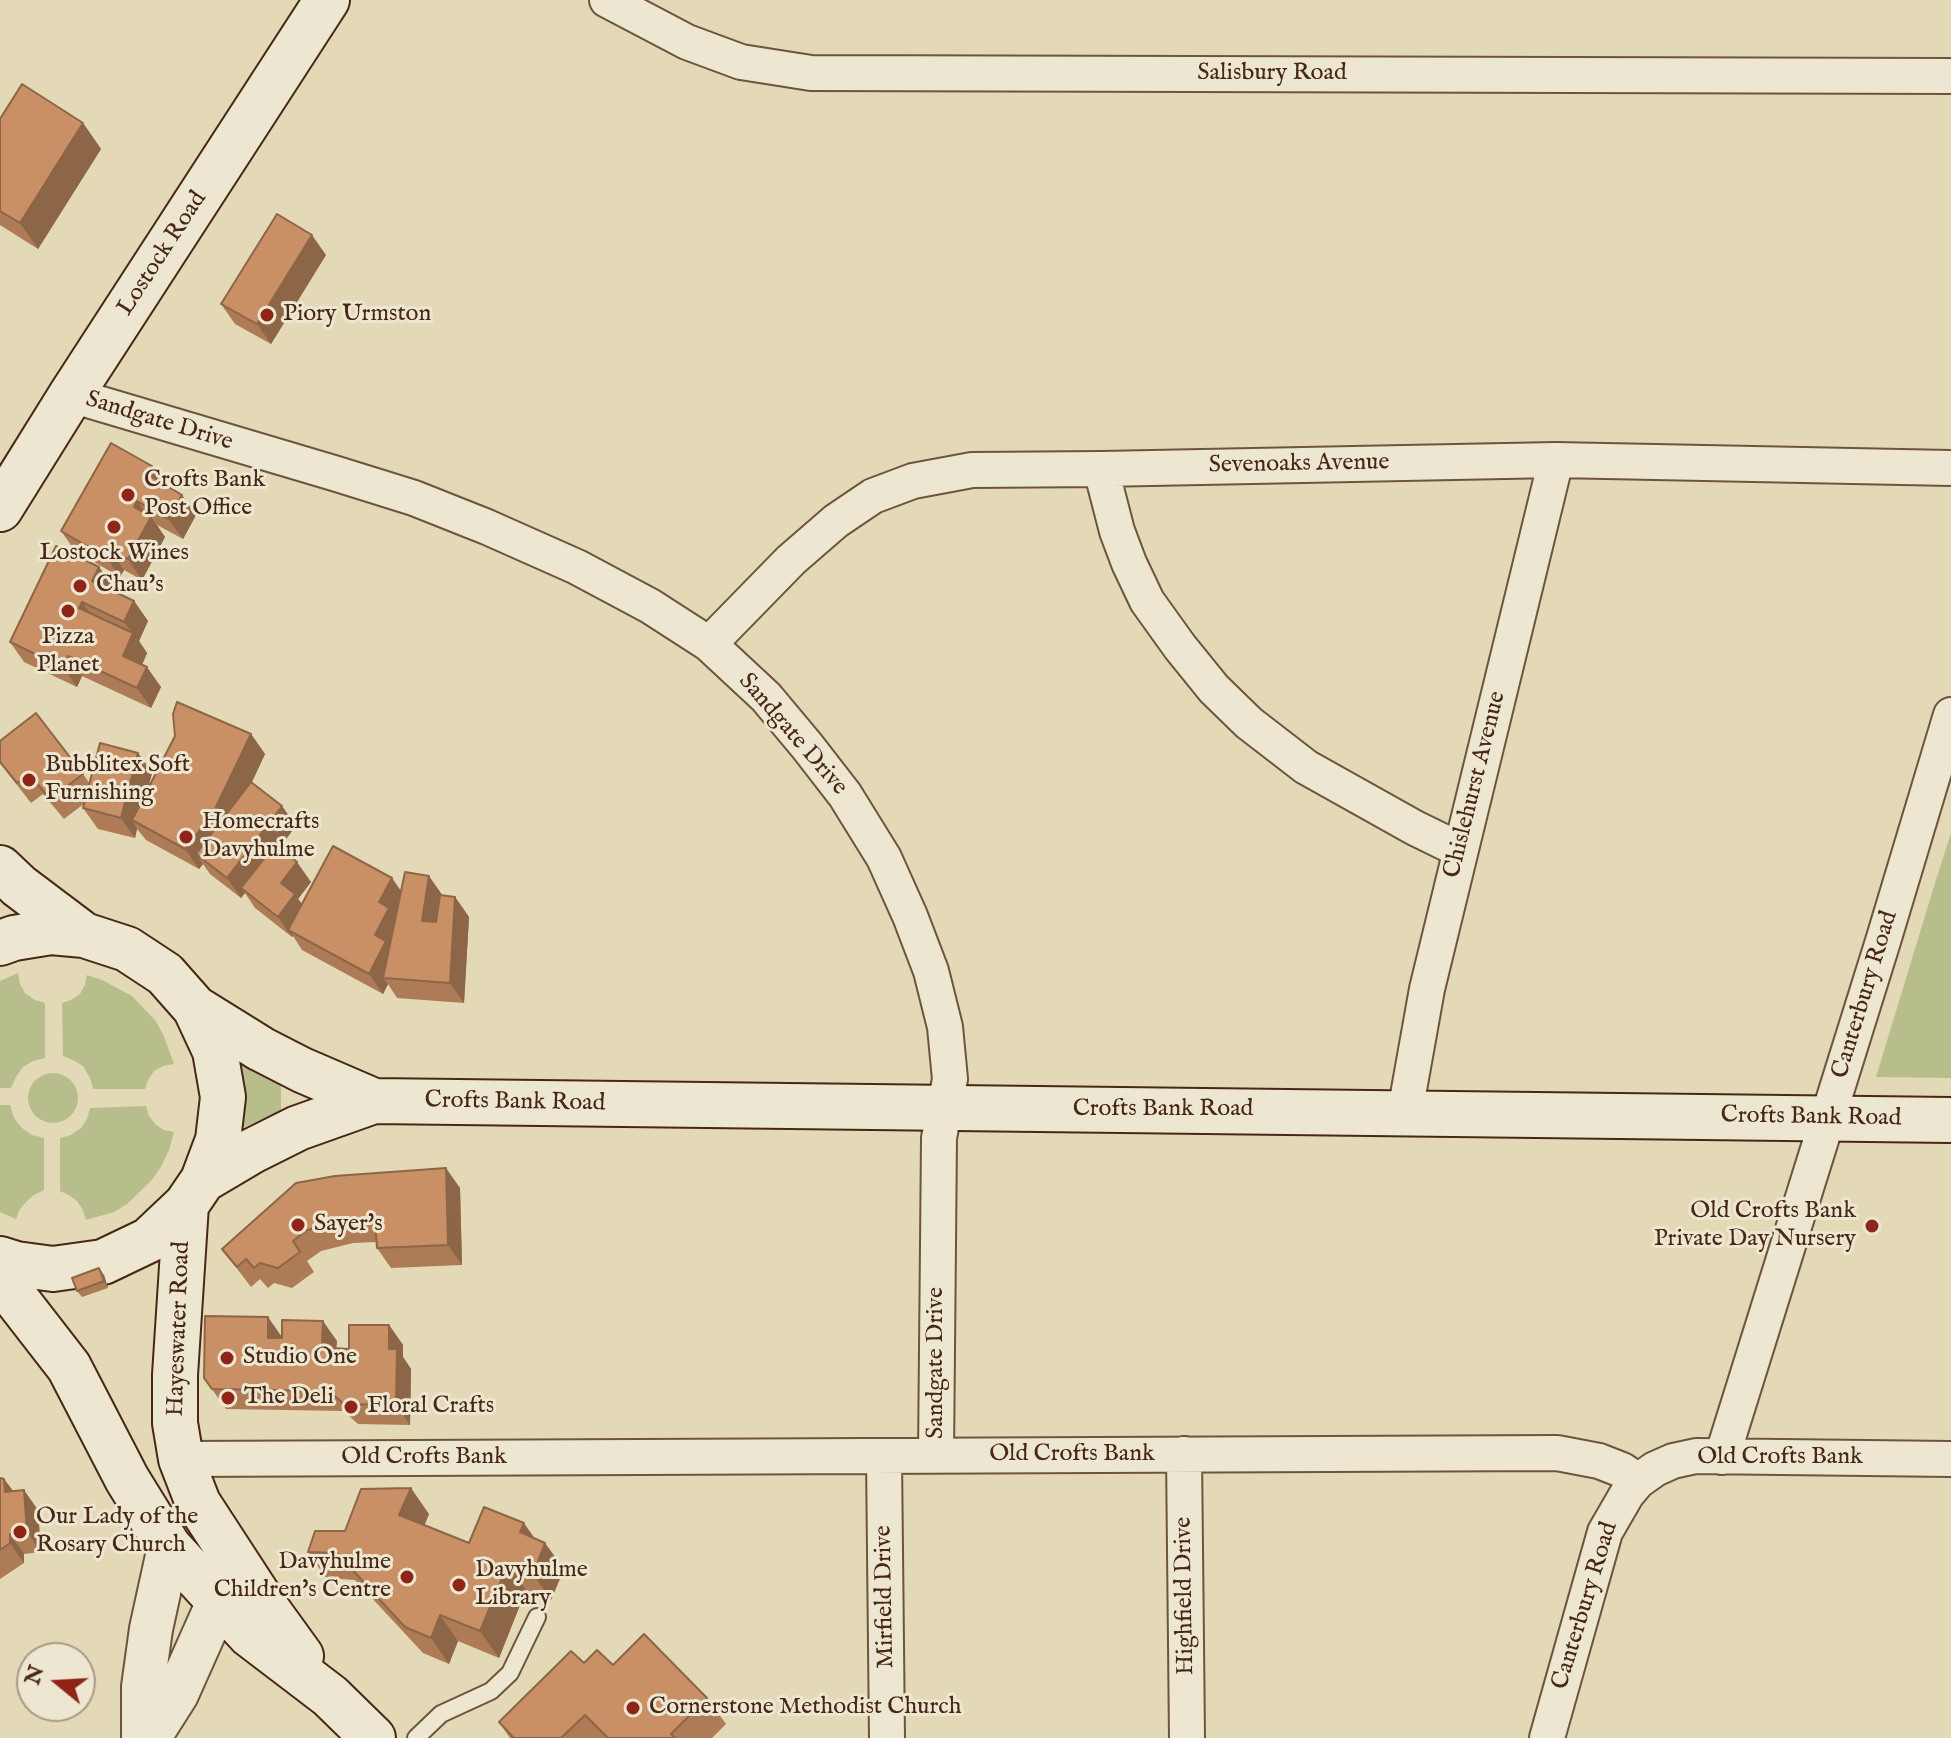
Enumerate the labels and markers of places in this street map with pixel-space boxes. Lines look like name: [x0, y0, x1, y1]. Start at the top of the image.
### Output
place label: Piory Urmston: [283, 301, 431, 329]
marker: Piory Urmston: [258, 306, 276, 324]
place label: Crofts Bank Post Office: [144, 467, 265, 523]
marker: Crofts Bank Post Office: [119, 486, 137, 504]
marker: Lostock Wines: [105, 518, 123, 536]
place label: Lostock Wines: [39, 540, 189, 568]
place label: Chau's: [96, 572, 164, 600]
marker: Chau's: [71, 577, 89, 595]
marker: Pizza Planet: [59, 602, 77, 620]
place label: Pizza Planet: [37, 624, 99, 680]
place label: Bubblitex Soft Furnishing: [45, 752, 190, 808]
marker: Bubblitex Soft Furnishing: [20, 771, 38, 789]
place label: Homecrafts Davyhulme: [202, 809, 320, 865]
marker: Homecrafts Davyhulme: [177, 828, 195, 846]
place label: Old Crofts Bank Private Day Nursery: [1654, 1198, 1856, 1254]
place label: Sayer's: [314, 1211, 383, 1239]
marker: Sayer's: [289, 1216, 307, 1234]
marker: Old Crofts Bank Private Day Nursery: [1863, 1217, 1881, 1235]
place label: Studio One: [243, 1344, 357, 1372]
marker: Studio One: [218, 1349, 236, 1367]
place label: The Deli: [244, 1384, 334, 1412]
marker: The Deli: [219, 1389, 237, 1407]
place label: Floral Crafts: [367, 1393, 494, 1421]
marker: Floral Crafts: [342, 1398, 360, 1416]
place label: Our Lady of the Rosary Church: [36, 1504, 198, 1560]
marker: Our Lady of the Rosary Church: [11, 1523, 29, 1541]
place label: Davyhulme Children's Centre: [214, 1549, 391, 1605]
place label: Davyhulme Library: [475, 1557, 588, 1613]
marker: Davyhulme Children's Centre: [398, 1568, 416, 1586]
marker: Davyhulme Library: [450, 1576, 468, 1594]
place label: Cornerstone Methodist Church: [649, 1694, 961, 1722]
marker: Cornerstone Methodist Church: [624, 1699, 642, 1717]

